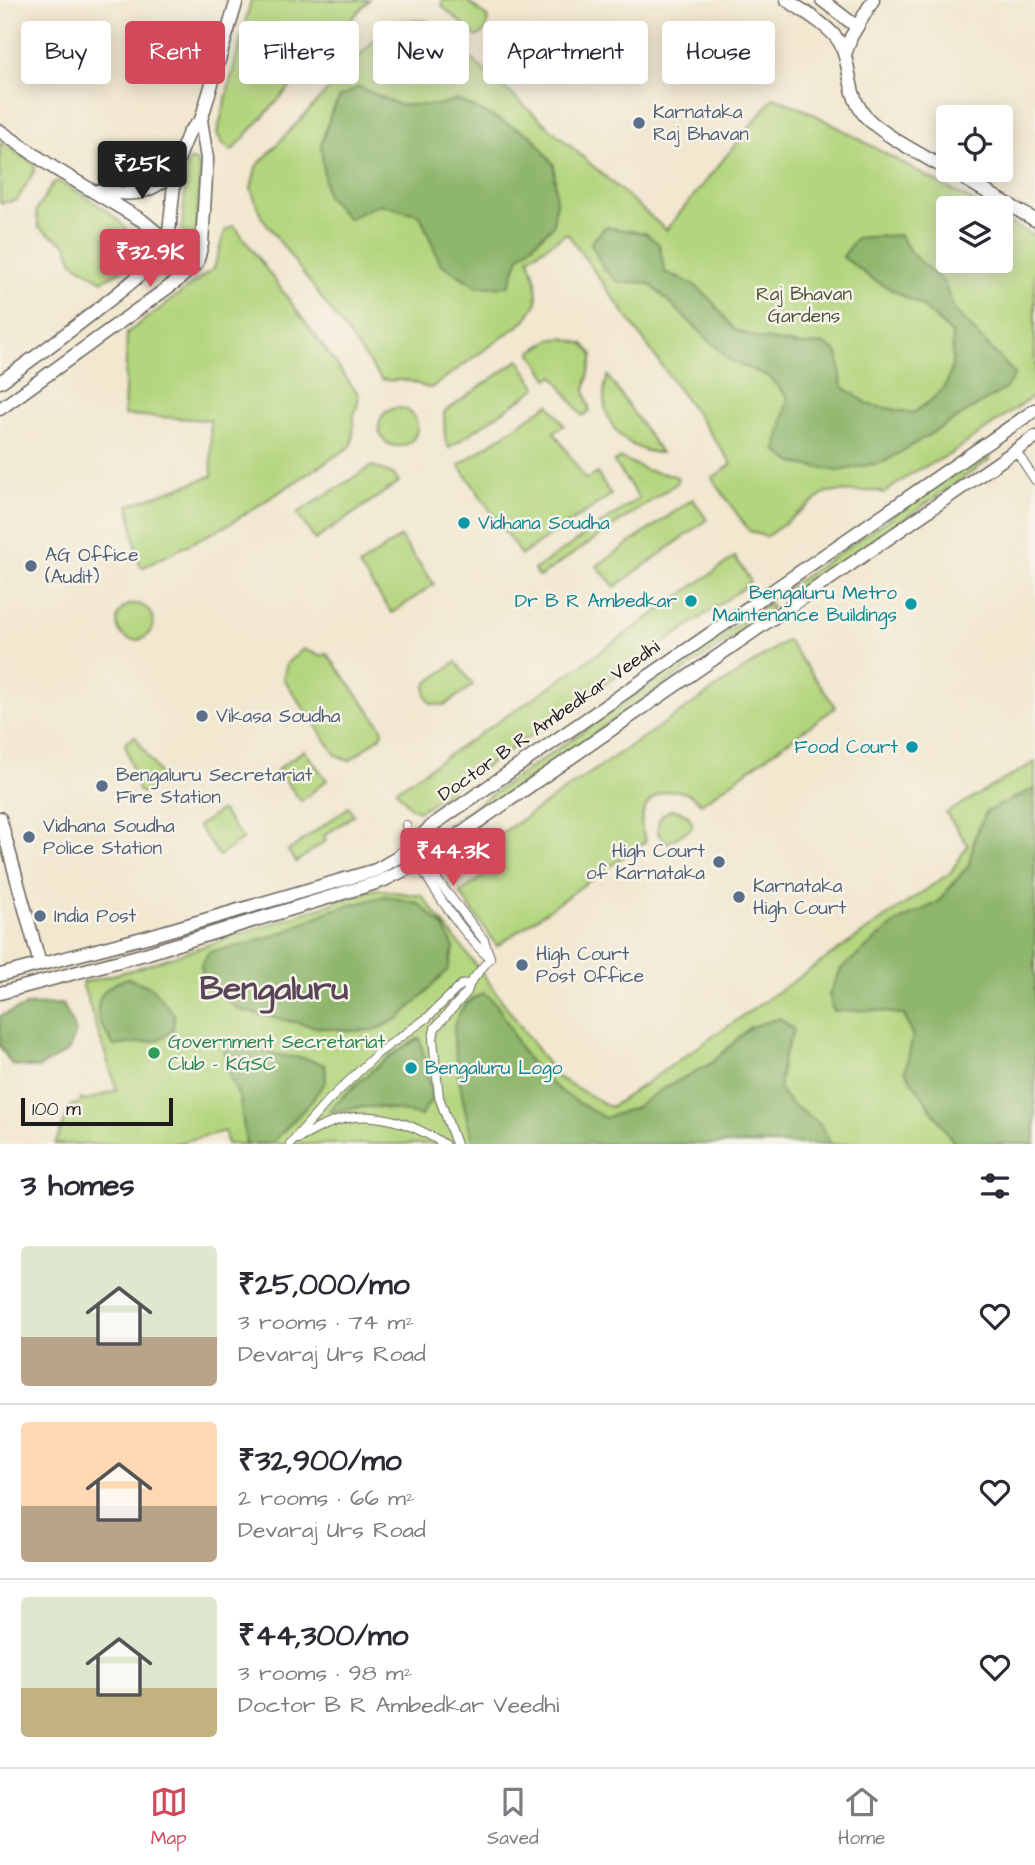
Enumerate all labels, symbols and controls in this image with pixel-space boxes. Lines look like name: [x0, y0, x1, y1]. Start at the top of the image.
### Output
chip: Buy: [21, 21, 111, 84]
chip: Rent: [125, 21, 225, 84]
chip: Filters: [239, 21, 359, 84]
chip: New: [373, 21, 469, 84]
chip: Apartment: [483, 21, 648, 84]
chip: House: [662, 21, 775, 84]
place label: Karnataka Raj Bhavan: [653, 99, 749, 148]
map controls: [936, 105, 1013, 273]
button: locate: [936, 105, 1013, 182]
marker: Karnataka Raj Bhavan: [631, 115, 647, 131]
pin: ₹25K: [101, 142, 183, 201]
text: ₹25K: [114, 148, 170, 180]
button: layers: [936, 196, 1013, 273]
pin: ₹32.9K: [93, 230, 207, 289]
text: ₹32.9K: [116, 236, 184, 268]
park label: Raj Bhavan Gardens: [756, 281, 852, 330]
place label: Vidhana Soudha: [478, 510, 610, 537]
marker: Vidhana Soudha: [456, 515, 472, 531]
place label: AG Office (Audit): [45, 542, 138, 591]
marker: AG Office (Audit): [23, 558, 39, 574]
place label: Bengaluru Metro Maintenance Buildings: [712, 580, 897, 630]
place label: Dr B R Ambedkar: [515, 588, 678, 615]
marker: Dr B R Ambedkar: [683, 593, 699, 609]
marker: Bengaluru Metro Maintenance Buildings: [903, 596, 919, 612]
street label: Doctor B R Ambedkar Veedhi: [433, 634, 666, 808]
place label: Vikasa Soudha: [216, 703, 341, 730]
marker: Vikasa Soudha: [194, 708, 210, 724]
place label: Food Court: [794, 734, 898, 761]
marker: Food Court: [904, 739, 920, 755]
place label: Bengaluru Secretariat Fire Station: [116, 762, 313, 811]
marker: Bengaluru Secretariat Fire Station: [94, 778, 110, 794]
place label: Vidhana Soudha Police Station: [43, 813, 175, 862]
pin: ₹44.3K: [396, 828, 510, 888]
marker: Vidhana Soudha Police Station: [21, 829, 37, 845]
text: ₹44.3K: [416, 835, 490, 867]
place label: High Court of Karnataka: [586, 838, 705, 887]
marker: High Court of Karnataka: [711, 854, 727, 870]
place label: Karnataka High Court: [753, 873, 846, 923]
marker: Karnataka High Court: [731, 889, 747, 905]
place label: India Post: [54, 903, 137, 930]
marker: India Post: [32, 908, 48, 924]
place label: High Court Post Office: [536, 941, 644, 990]
marker: High Court Post Office: [514, 957, 530, 973]
district label: Bengaluru: [200, 966, 349, 1014]
place label: Government Secretariat Club - KGSC: [168, 1029, 385, 1078]
marker: Government Secretariat Club - KGSC: [146, 1045, 162, 1061]
place label: Bengaluru Logo: [425, 1055, 563, 1083]
marker: Bengaluru Logo: [403, 1060, 419, 1076]
scale bar: [21, 1095, 173, 1127]
text: 100 m: [32, 1096, 81, 1123]
text: 3 homes: [21, 1165, 135, 1207]
icon: filters: [976, 1167, 1014, 1205]
text: ₹25,000/mo: [238, 1264, 410, 1306]
icon: home: [77, 1274, 161, 1358]
icon: heart: [976, 1297, 1014, 1335]
text: 3 rooms · 74 m²: [238, 1306, 414, 1338]
text: Devaraj Urs Road: [238, 1338, 426, 1370]
text: ₹32,900/mo: [238, 1440, 402, 1482]
icon: home: [77, 1450, 161, 1534]
icon: heart: [976, 1473, 1014, 1511]
text: 2 rooms · 66 m²: [238, 1482, 415, 1514]
text: Devaraj Urs Road: [238, 1514, 426, 1546]
text: ₹44,300/mo: [238, 1615, 408, 1657]
icon: home: [77, 1625, 161, 1709]
icon: heart: [976, 1648, 1014, 1686]
text: 3 rooms · 98 m²: [238, 1657, 412, 1689]
text: Doctor B R Ambedkar Veedhi: [238, 1689, 559, 1721]
tab: Map: [150, 1783, 188, 1852]
tab: Saved: [487, 1783, 539, 1852]
tab: Home: [838, 1783, 885, 1852]

